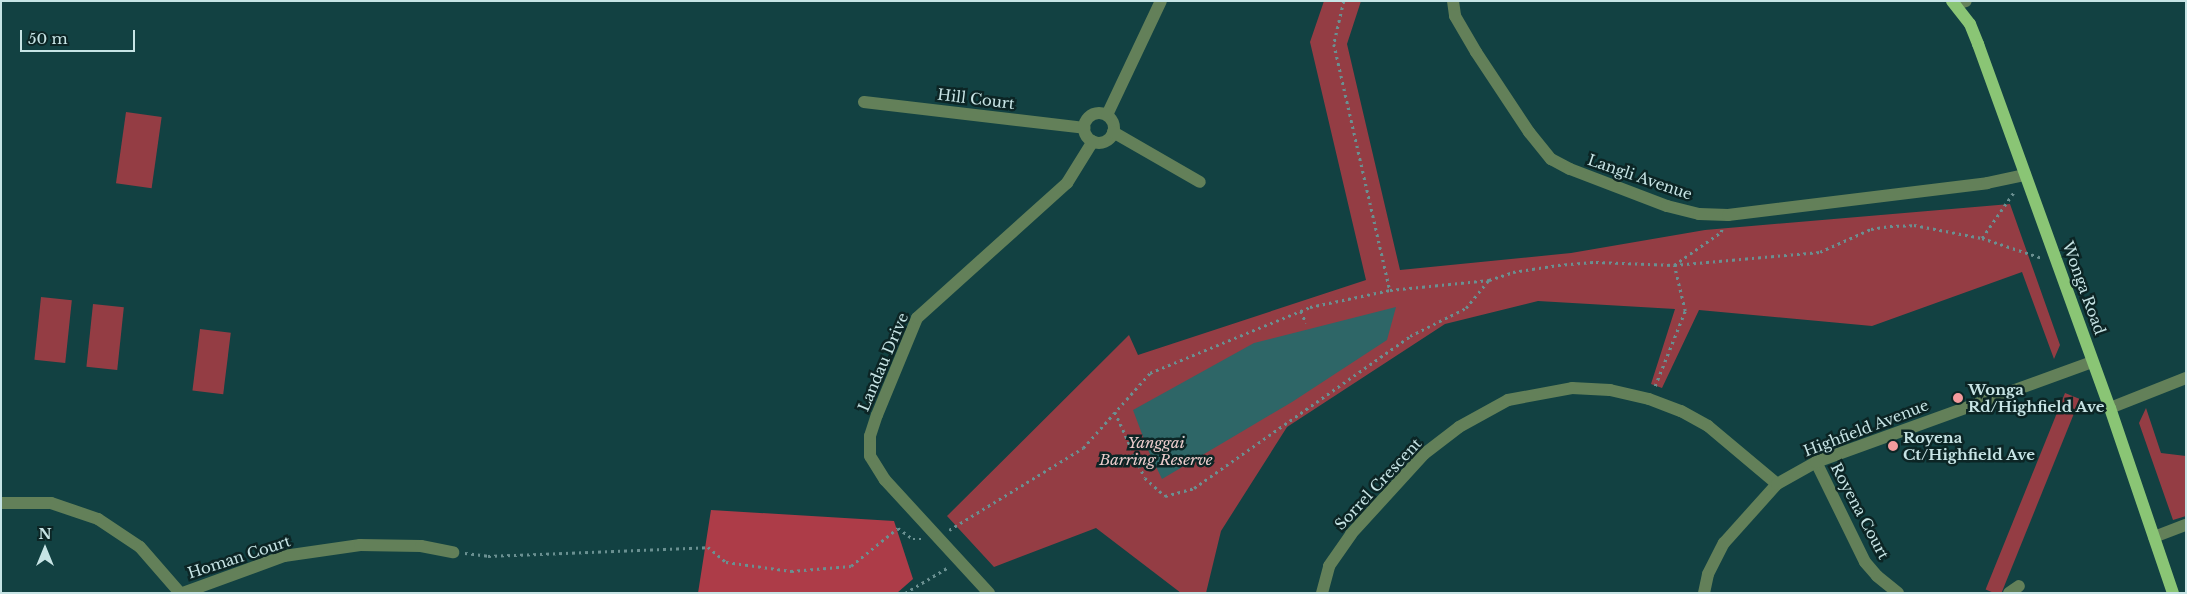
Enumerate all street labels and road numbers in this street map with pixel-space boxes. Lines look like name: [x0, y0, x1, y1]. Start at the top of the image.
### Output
street label: Hill Court: [936, 85, 1016, 113]
street label: Langli Avenue: [1585, 151, 1695, 203]
street label: Wonga Road: [2059, 239, 2109, 337]
street label: Landau Drive: [854, 310, 912, 414]
street label: Highfield Avenue: [1801, 396, 1931, 460]
street label: Sorrel Crescent: [1331, 435, 1425, 533]
street label: Royena Court: [1827, 460, 1893, 562]
street label: Homan Court: [185, 532, 293, 582]

